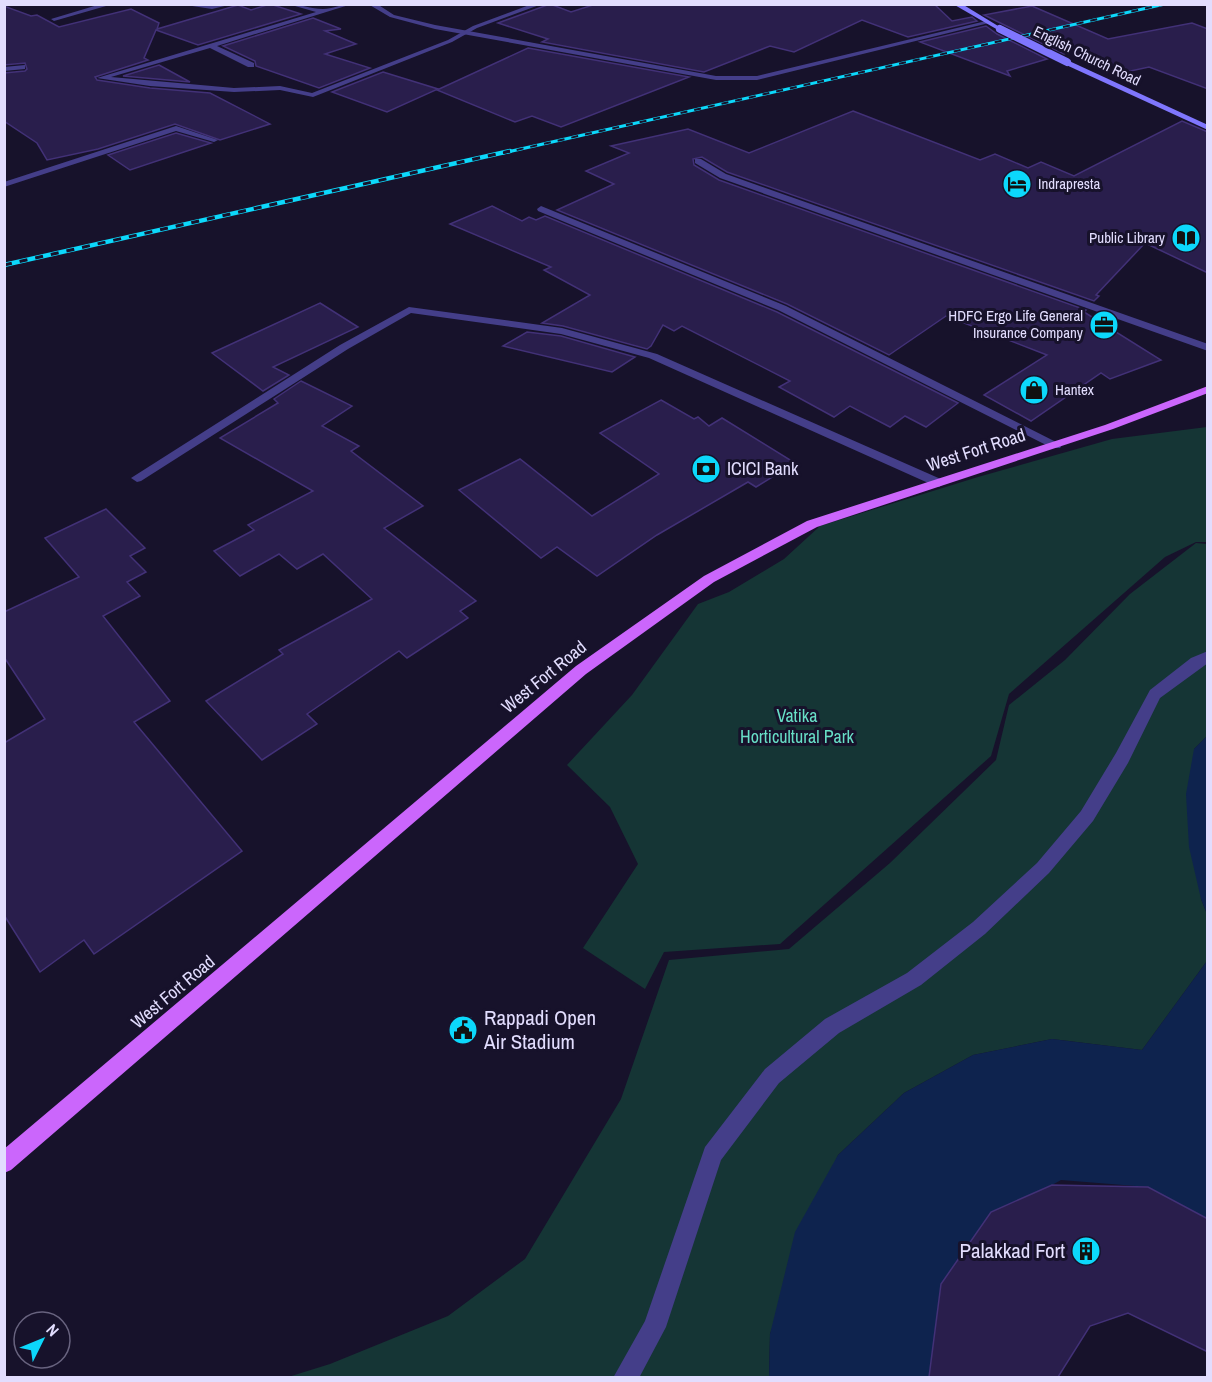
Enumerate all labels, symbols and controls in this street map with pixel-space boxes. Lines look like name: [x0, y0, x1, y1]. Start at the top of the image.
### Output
street label: English Church Road: [1030, 20, 1144, 91]
hotel icon: Indrapresta: [1001, 168, 1033, 200]
place label: Indrapresta: [1038, 173, 1100, 194]
library icon: Public Library: [1170, 222, 1202, 254]
place label: Public Library: [1089, 227, 1166, 248]
place label: HDFC Ergo Life General Insurance Company: [948, 305, 1084, 343]
office icon: HDFC Ergo Life General Insurance Company: [1088, 309, 1120, 341]
shop icon: Hantex: [1018, 374, 1050, 406]
place label: Hantex: [1055, 379, 1095, 400]
street label: West Fort Road: [923, 422, 1028, 477]
bank icon: ICICI Bank: [690, 453, 722, 485]
place label: ICICI Bank: [727, 456, 799, 481]
street label: West Fort Road: [496, 635, 591, 719]
park label: Vatika Horticultural Park: [740, 703, 855, 749]
street label: West Fort Road: [125, 949, 220, 1034]
place label: Rappadi Open Air Stadium: [483, 1003, 596, 1056]
public building icon: Rappadi Open Air Stadium: [447, 1014, 479, 1046]
building icon: Palakkad Fort: [1070, 1235, 1102, 1267]
place label: Palakkad Fort: [960, 1236, 1065, 1265]
north arrow: [12, 1310, 72, 1370]
text: N: [42, 1319, 64, 1341]

